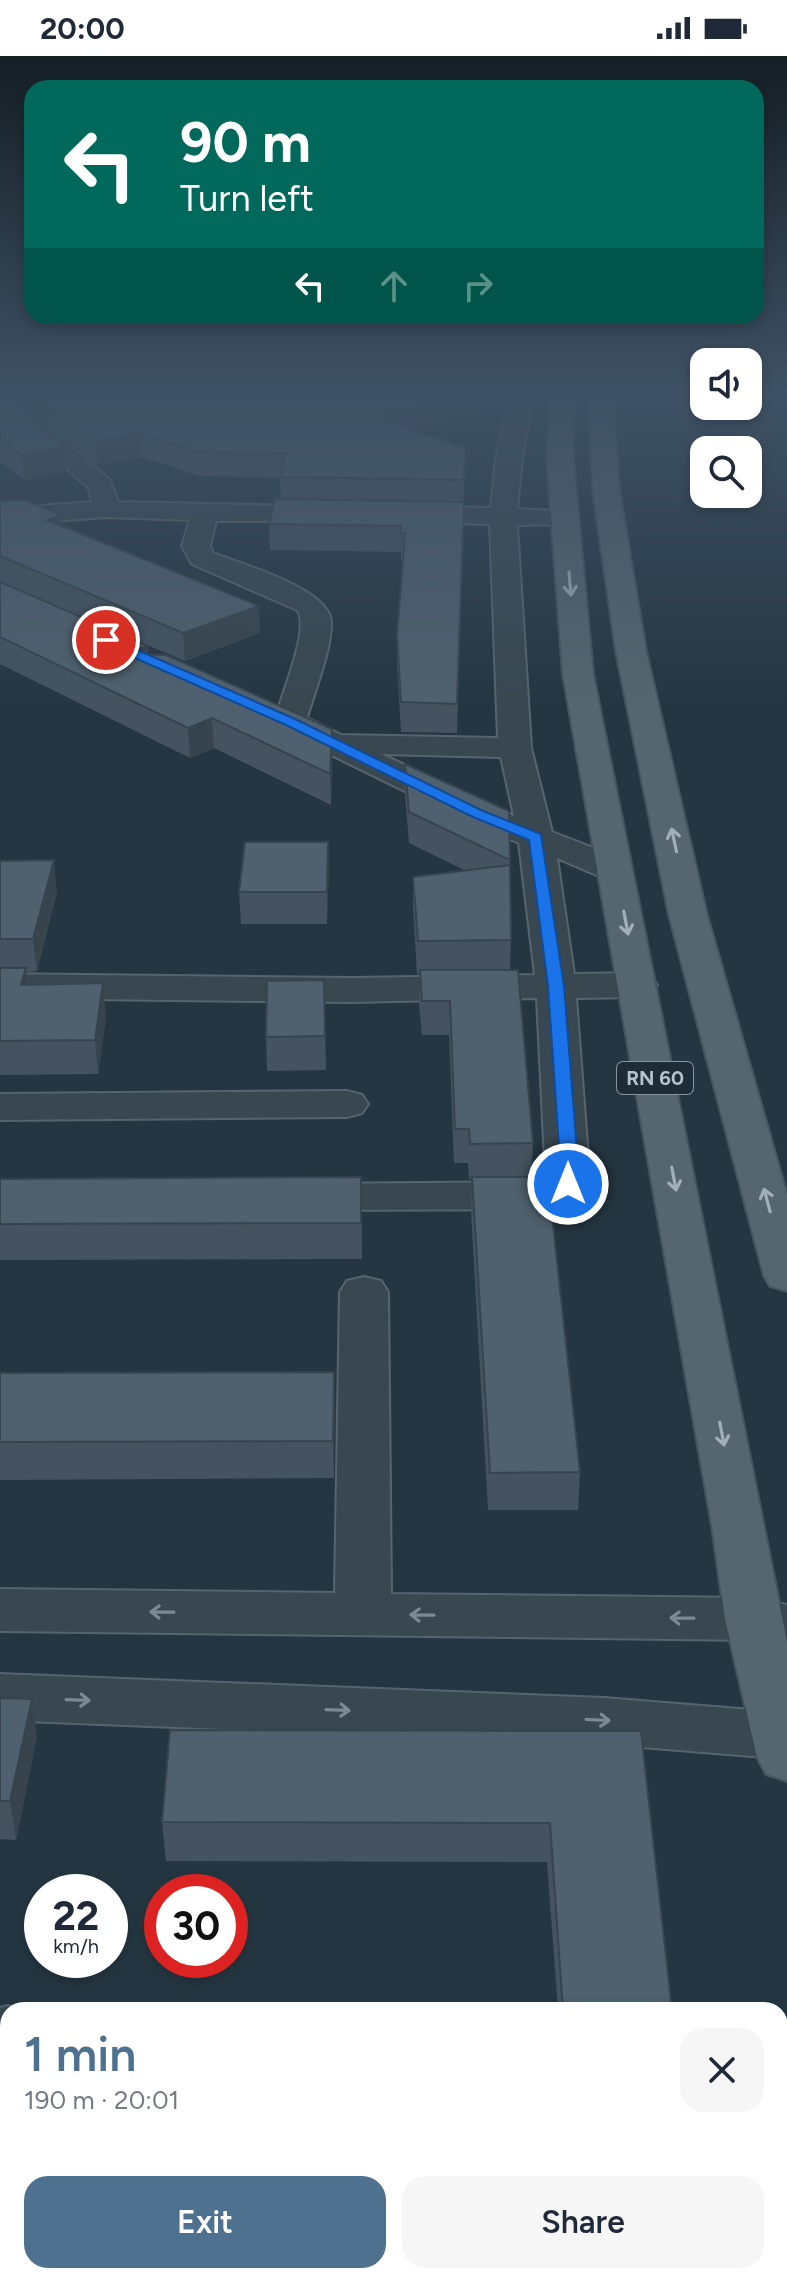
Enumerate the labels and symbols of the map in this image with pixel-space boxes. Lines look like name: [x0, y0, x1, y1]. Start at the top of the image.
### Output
one-way arrow: [563, 570, 578, 597]
pin: [72, 606, 140, 674]
one-way arrow: [666, 828, 681, 854]
one-way arrow: [619, 910, 634, 935]
road number: RN 60: [617, 1062, 693, 1094]
position arrow: [526, 1142, 610, 1226]
one-way arrow: [667, 1165, 682, 1191]
one-way arrow: [759, 1188, 774, 1214]
one-way arrow: [715, 1421, 730, 1446]
one-way arrow: [149, 1604, 176, 1620]
one-way arrow: [409, 1607, 436, 1623]
one-way arrow: [669, 1610, 696, 1626]
one-way arrow: [64, 1692, 91, 1707]
one-way arrow: [324, 1703, 351, 1718]
one-way arrow: [584, 1713, 611, 1728]
speed limit sign: 30: [144, 1874, 248, 1978]

